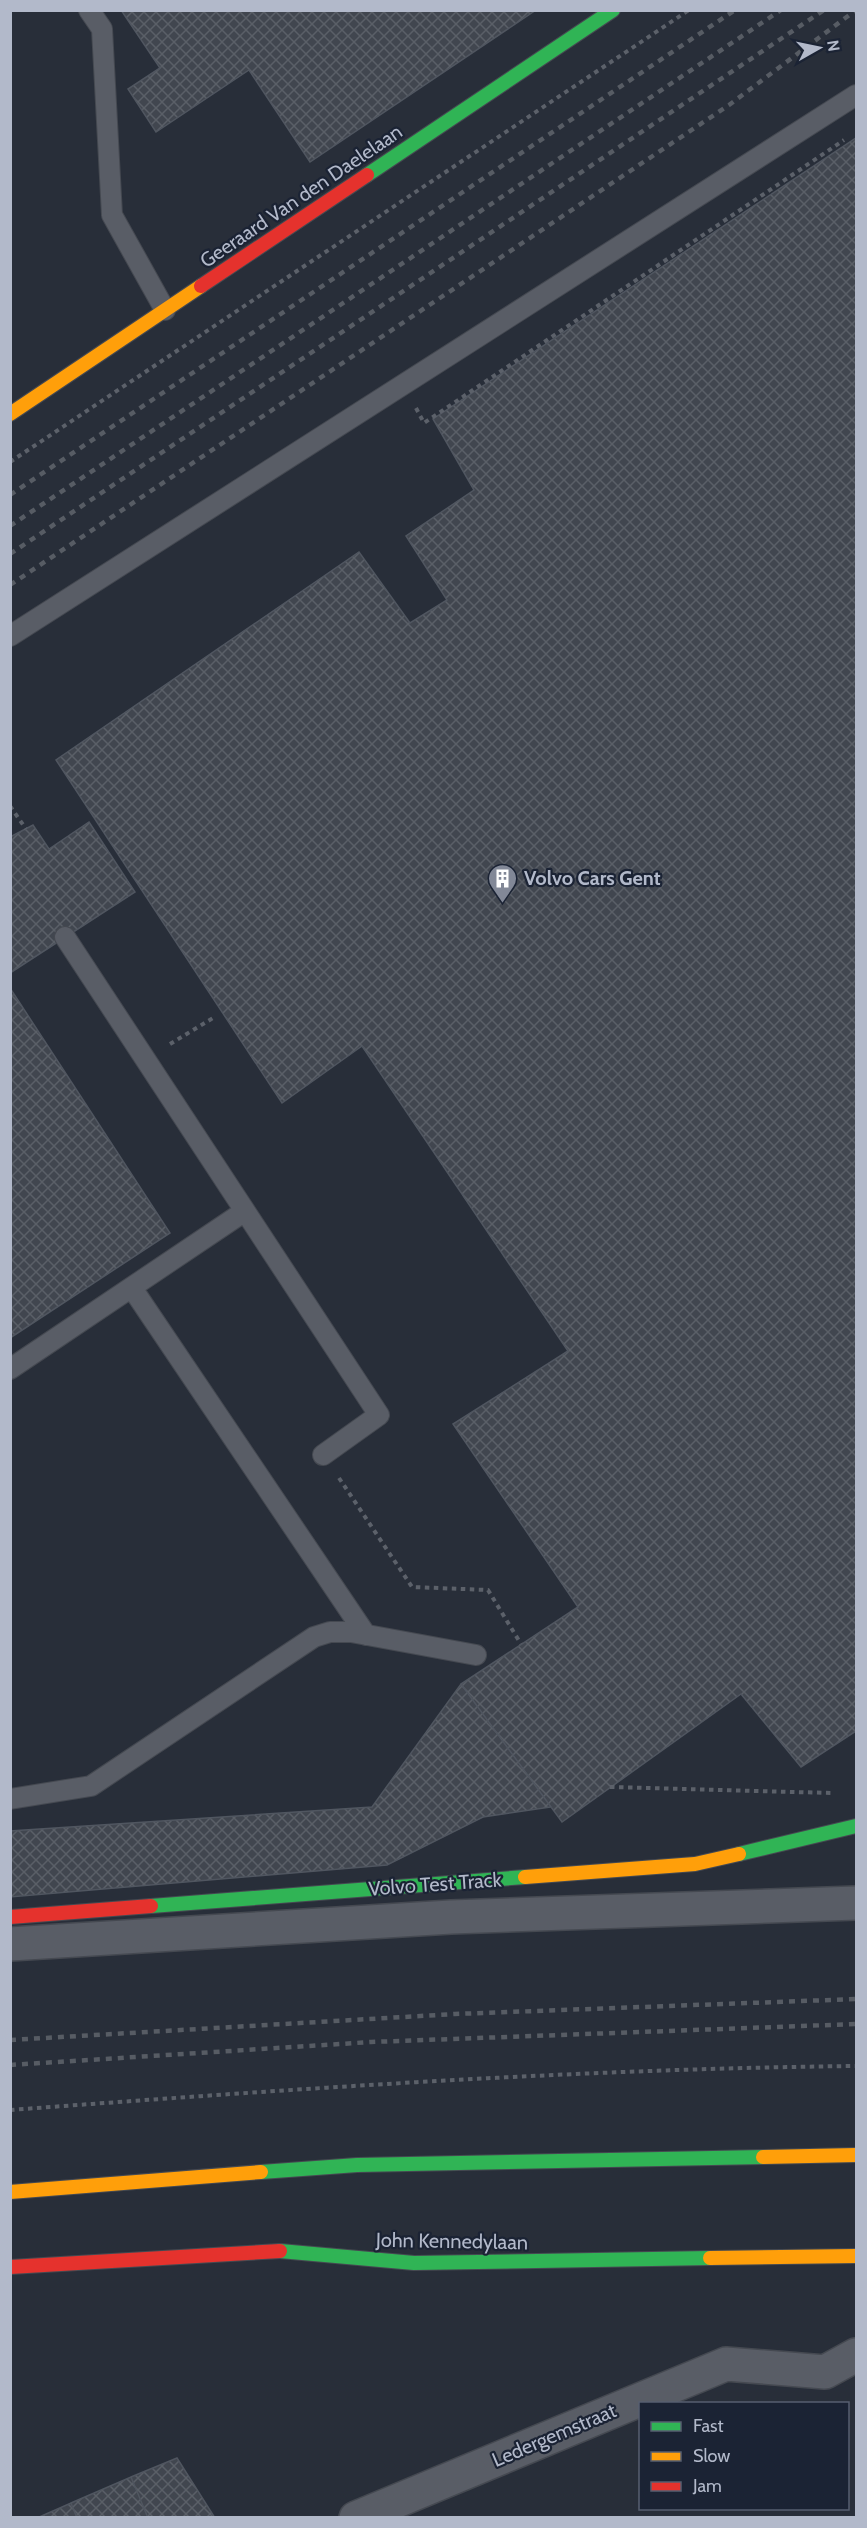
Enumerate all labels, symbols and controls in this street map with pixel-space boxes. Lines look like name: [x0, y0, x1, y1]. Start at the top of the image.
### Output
north arrow: [789, 18, 849, 78]
text: N: [823, 39, 844, 53]
street label: Geeraard Van den Daelelaan: [195, 119, 407, 273]
building icon: Volvo Cars Gent: [487, 862, 519, 904]
place label: Volvo Cars Gent: [524, 866, 661, 890]
street label: Volvo Test Track: [368, 1867, 502, 1901]
street label: John Kennedylaan: [375, 2228, 528, 2254]
street label: Ledergemstraat: [488, 2398, 620, 2472]
legend: [639, 2402, 849, 2510]
text: Fast: [693, 2415, 724, 2437]
text: Slow: [693, 2445, 730, 2467]
text: Jam: [692, 2475, 722, 2497]

